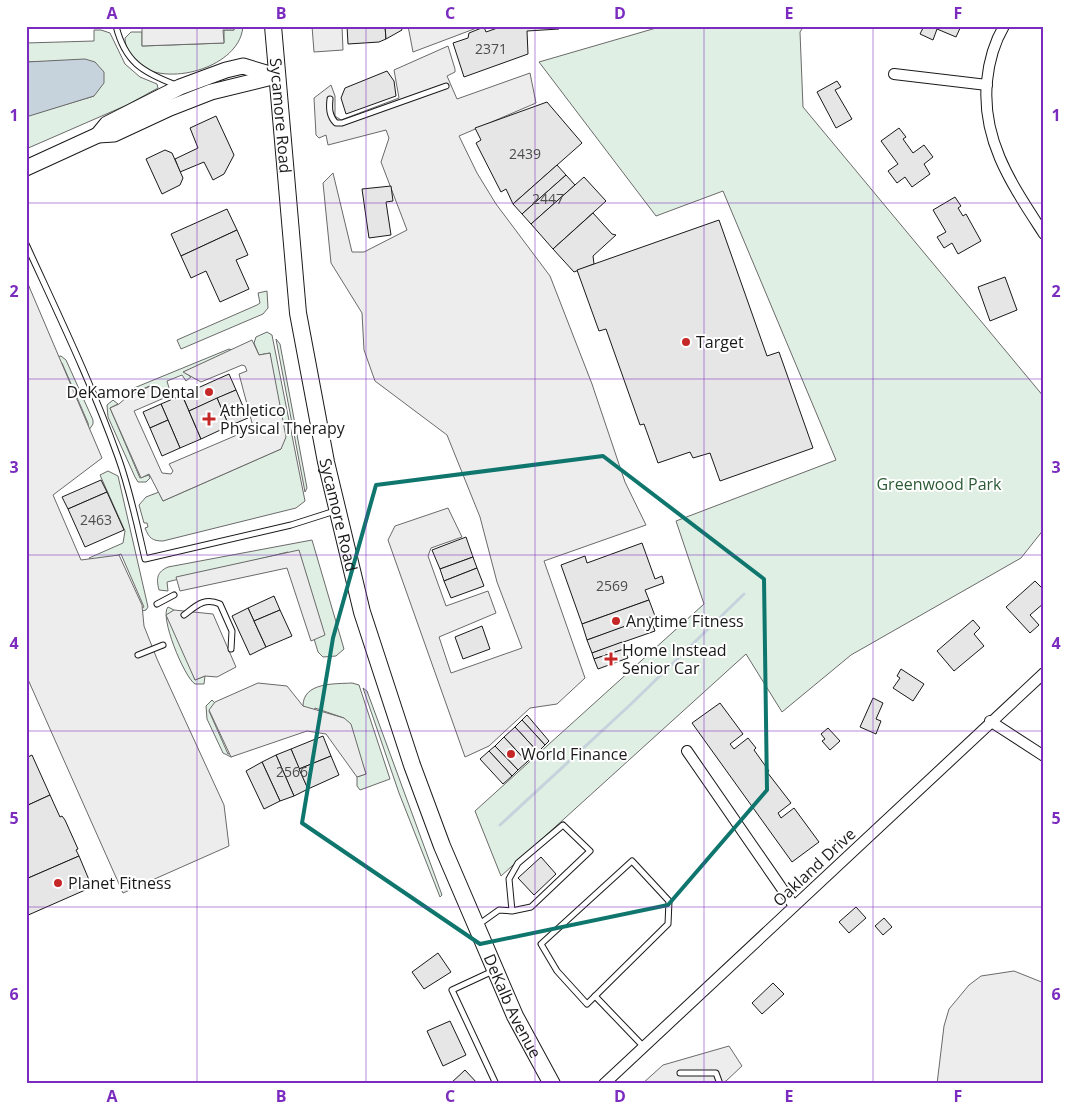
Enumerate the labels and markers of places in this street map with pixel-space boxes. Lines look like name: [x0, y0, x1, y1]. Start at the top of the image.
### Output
place label: Target: [696, 331, 744, 353]
marker: Target: [680, 336, 692, 348]
place label: DeKamore Dental: [67, 381, 199, 403]
marker: DeKamore Dental: [203, 386, 215, 398]
place label: Athletico Physical Therapy: [220, 399, 346, 439]
marker: Athletico Physical Therapy: [202, 412, 216, 426]
place label: Anytime Fitness: [626, 610, 744, 632]
marker: Anytime Fitness: [610, 615, 622, 627]
place label: Home Instead Senior Car: [622, 639, 727, 679]
marker: Home Instead Senior Car: [604, 652, 618, 666]
place label: World Finance: [521, 743, 627, 765]
marker: World Finance: [505, 748, 517, 760]
place label: Planet Fitness: [68, 872, 171, 894]
marker: Planet Fitness: [52, 877, 64, 889]

